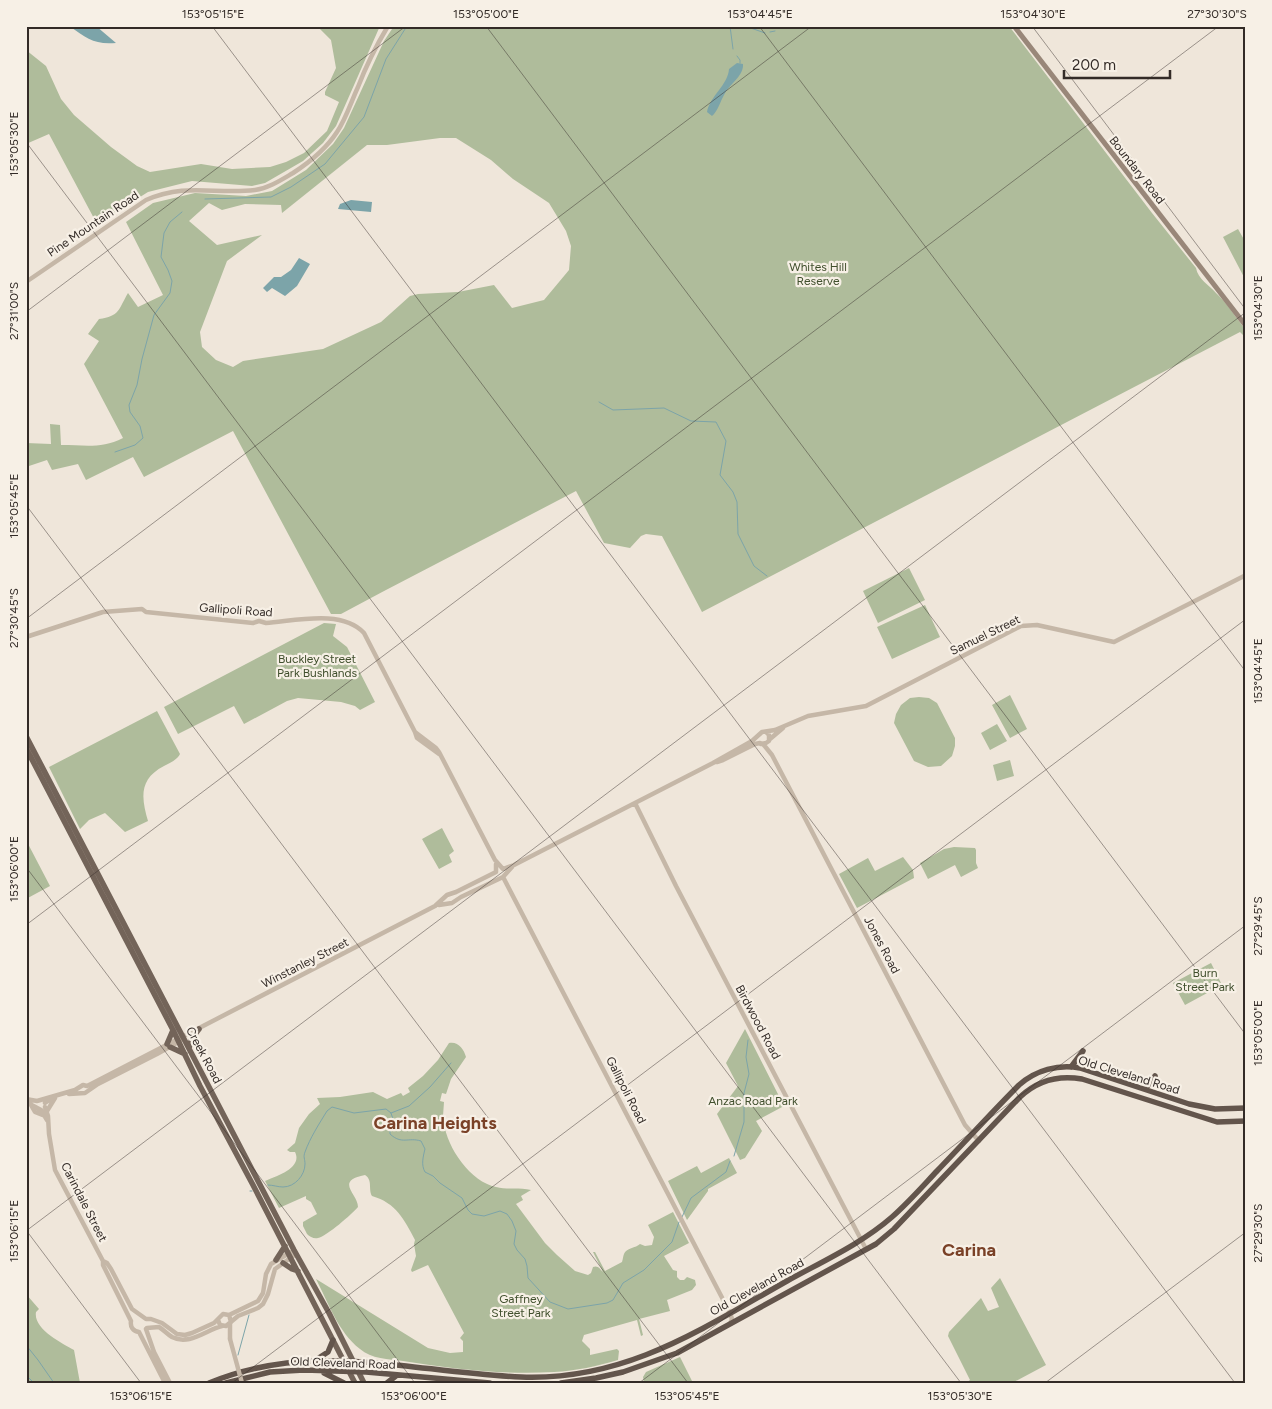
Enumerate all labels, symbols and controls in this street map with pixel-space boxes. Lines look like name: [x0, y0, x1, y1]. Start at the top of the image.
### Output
text: 153°05'15"E: [182, 7, 244, 21]
text: 153°05'00"E: [453, 7, 519, 21]
text: 153°04'45"E: [727, 7, 793, 21]
text: 153°04'30"E: [1000, 7, 1066, 21]
text: 27°30'30"S: [1187, 7, 1247, 21]
scale bar: [1064, 48, 1171, 80]
text: 200 m: [1072, 56, 1116, 74]
text: 153°05'30"E: [7, 112, 21, 176]
street label: Boundary Road: [1106, 133, 1168, 207]
street label: Pine Mountain Road: [45, 188, 141, 260]
park label: Whites Hill Reserve: [789, 260, 847, 288]
text: 153°04'30"E: [1251, 275, 1265, 341]
text: 27°31'00"S: [7, 282, 21, 340]
text: 153°05'45"E: [7, 473, 21, 539]
text: 27°30'45"S: [7, 588, 21, 648]
street label: Gallipoli Road: [199, 600, 273, 620]
street label: Samuel Street: [948, 612, 1023, 658]
text: 153°04'45"E: [1251, 638, 1265, 704]
park label: Buckley Street Park Bushlands: [277, 652, 357, 680]
text: 153°06'00"E: [7, 836, 21, 902]
text: 27°29'45"S: [1251, 896, 1265, 956]
street label: Jones Road: [861, 914, 903, 976]
street label: Winstanley Street: [259, 935, 351, 991]
park label: Burn Street Park: [1175, 966, 1235, 994]
street label: Birdwood Road: [733, 983, 783, 1061]
text: 153°05'00"E: [1251, 1000, 1265, 1066]
street label: Creek Road: [183, 1024, 225, 1086]
street label: Old Cleveland Road: [1077, 1053, 1181, 1097]
street label: Gallipoli Road: [603, 1054, 649, 1126]
park label: Anzac Road Park: [708, 1094, 798, 1108]
district label: Carina Heights: [373, 1112, 497, 1134]
street label: Carindale Street: [58, 1160, 110, 1244]
text: 153°06'15"E: [7, 1200, 21, 1262]
text: 27°29'30"S: [1251, 1204, 1265, 1262]
district label: Carina: [942, 1239, 996, 1261]
street label: Old Cleveland Road: [708, 1255, 806, 1319]
park label: Gaffney Street Park: [491, 1292, 551, 1320]
street label: Old Cleveland Road: [290, 1354, 396, 1372]
text: 153°06'15"E: [110, 1389, 172, 1403]
text: 153°06'00"E: [381, 1389, 447, 1403]
text: 153°05'45"E: [654, 1389, 720, 1403]
text: 153°05'30"E: [928, 1389, 992, 1403]

